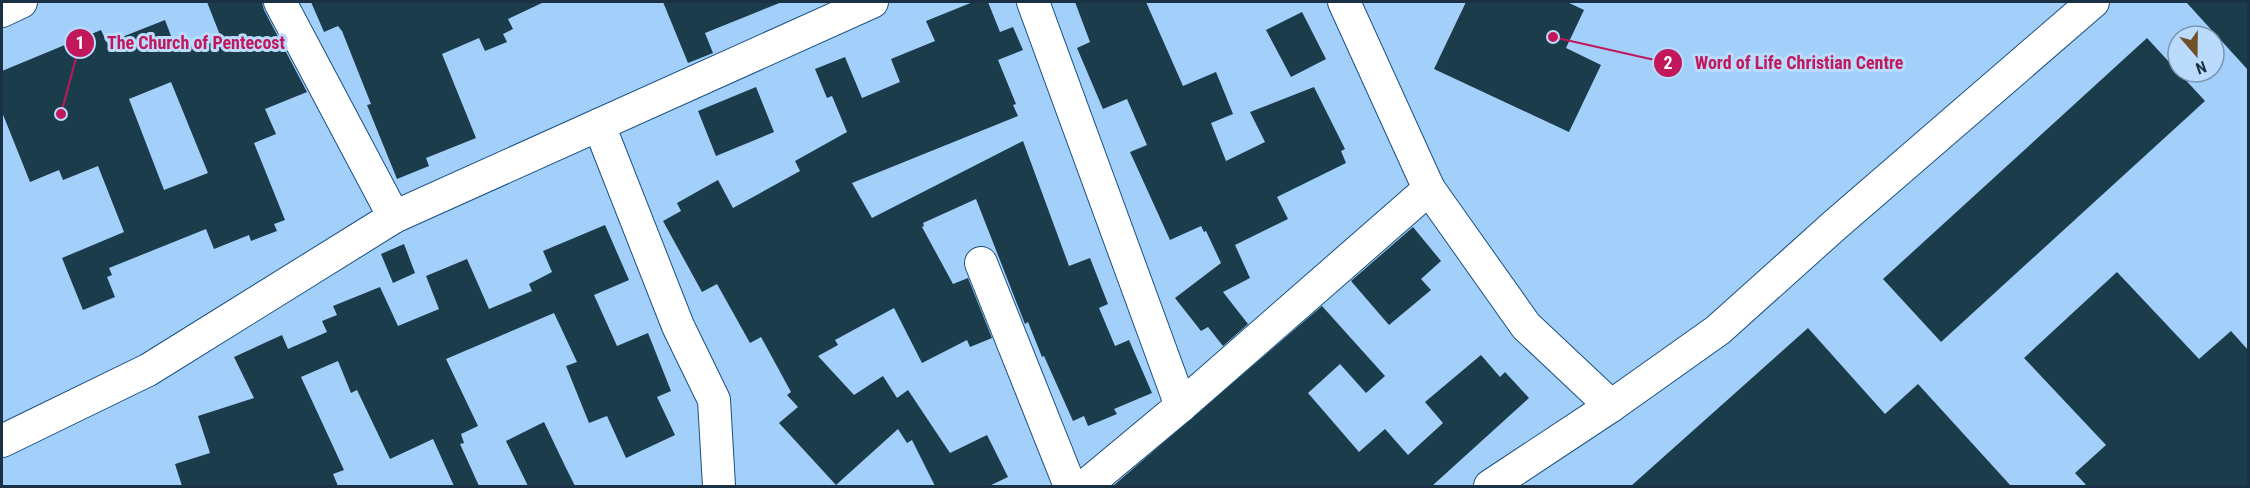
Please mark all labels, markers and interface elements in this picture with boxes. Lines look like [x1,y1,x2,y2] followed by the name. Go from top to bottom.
[2166,24,2226,84] north arrow
[65,25,297,61] callout: The Church of Pentecost
[75,32,85,53] text: 1
[107,32,286,53] text: The Church of Pentecost
[1653,45,1915,81] callout: Word of Life Christian Centre
[1663,52,1673,73] text: 2
[1695,52,1904,73] text: Word of Life Christian Centre
[2193,57,2209,78] text: N

